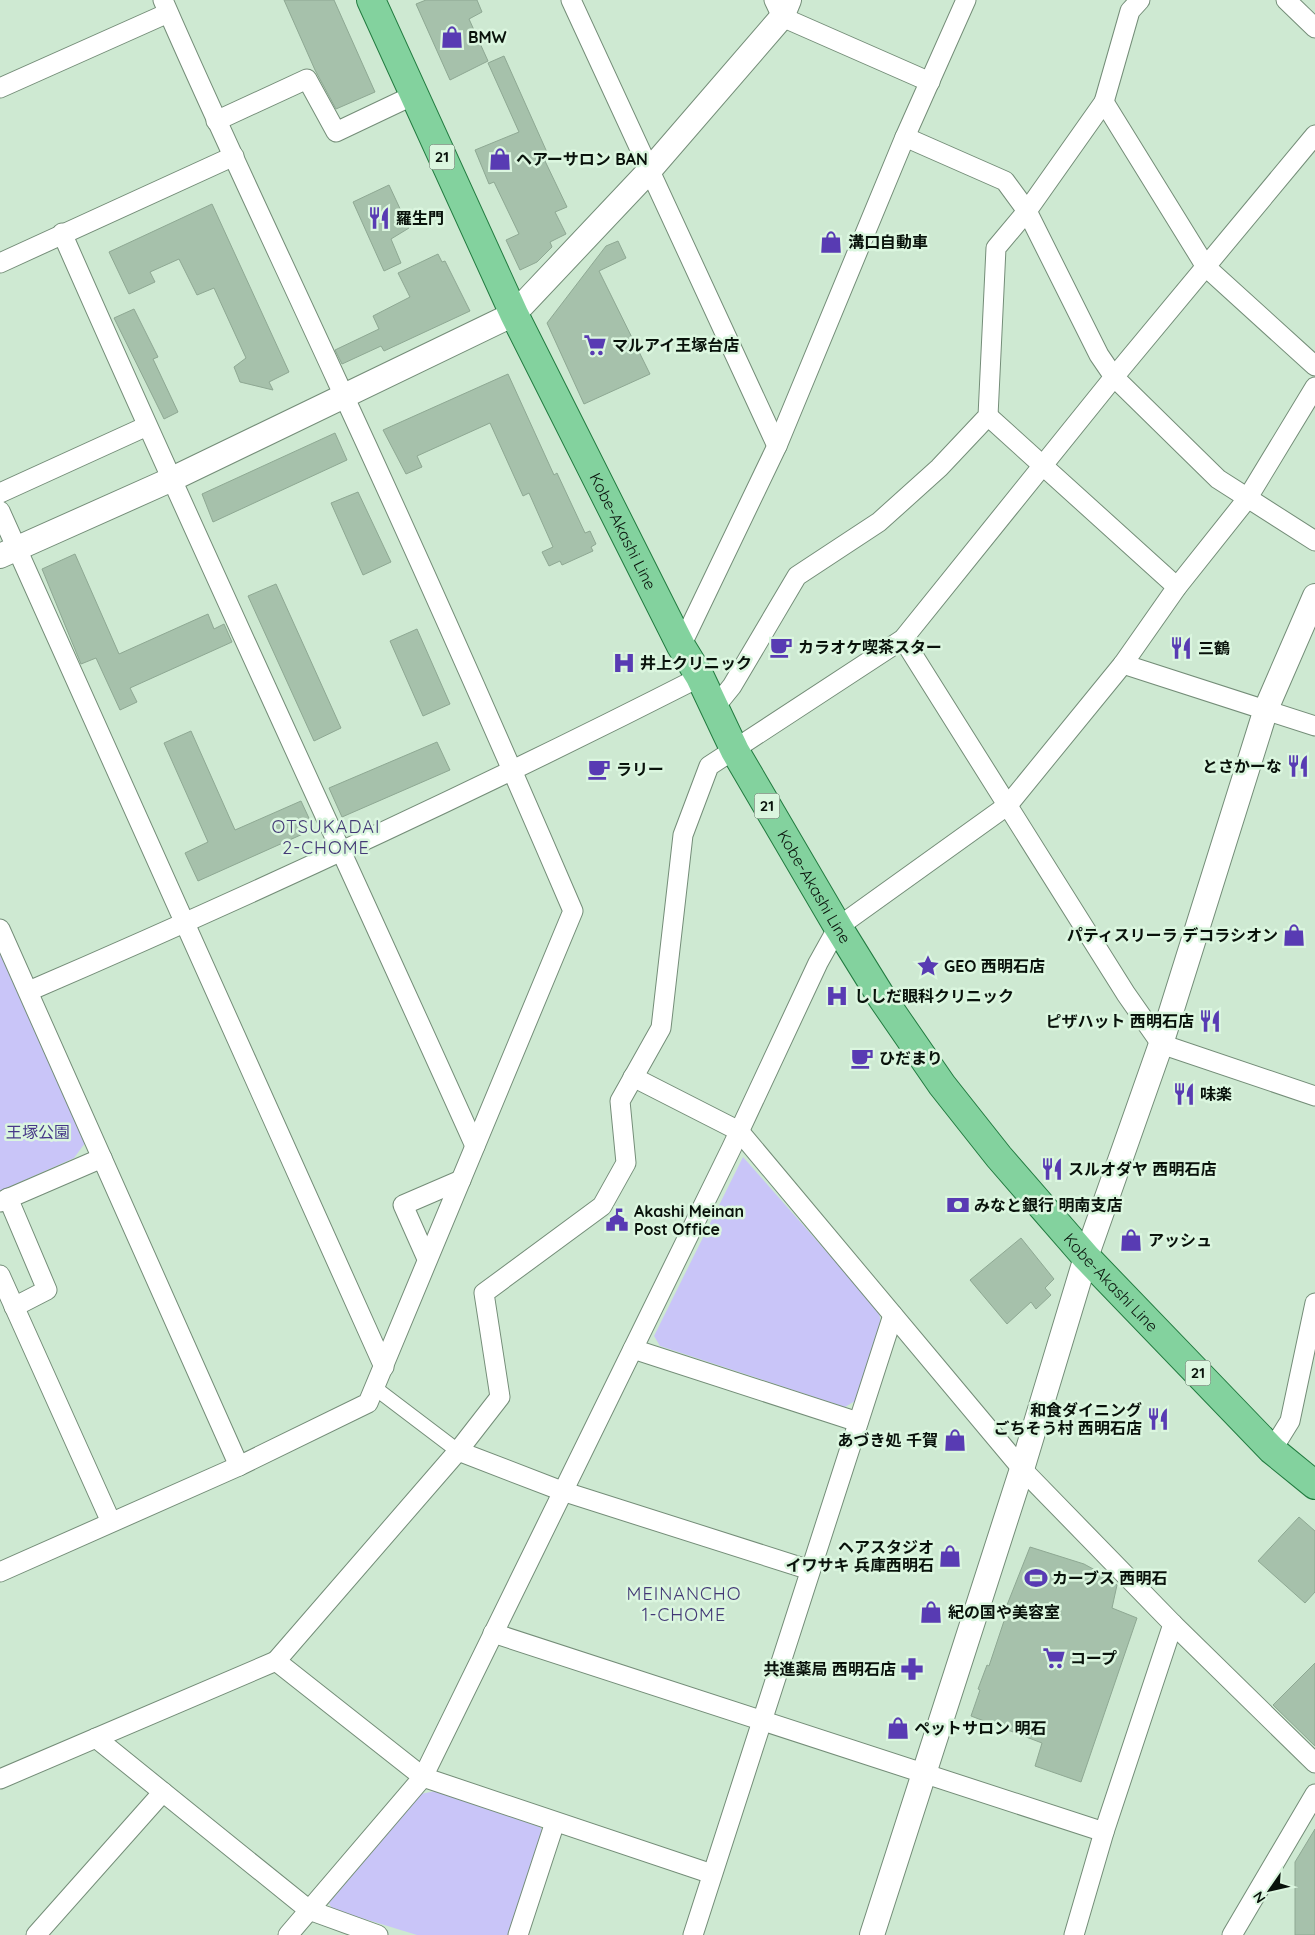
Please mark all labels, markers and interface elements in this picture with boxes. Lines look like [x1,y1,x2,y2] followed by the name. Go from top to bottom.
[439,24,465,50] shop icon: BMW
[468,27,507,47] place label: BMW
[430,144,454,170] road number: 21
[487,146,513,172] shop icon: ヘアーサロン BAN
[516,149,648,169] place label: ヘアーサロン BAN
[366,205,392,231] restaurant icon: 羅生門
[396,208,444,228] place label: 羅生門
[818,229,844,255] shop icon: 溝口自動車
[848,232,928,252] place label: 溝口自動車
[582,332,608,358] supermarket icon: マルアイ王塚台店
[612,335,739,355] place label: マルアイ王塚台店
[585,469,661,593] street label: Kobe-Akashi Line
[768,634,794,660] cafe icon: カラオケ喫茶スター
[1168,635,1194,661] restaurant icon: 三鶴
[798,637,942,657] place label: カラオケ喫茶スター
[1198,638,1230,658] place label: 三鶴
[611,650,637,676] hospital icon: 井上クリニック
[640,653,752,673] place label: 井上クリニック
[1285,753,1311,779] restaurant icon: とさかーな
[586,756,612,782] cafe icon: ラリー
[1202,756,1282,776] place label: とさかーな
[616,759,664,779] place label: ラリー
[754,794,780,818] road number: 21
[271,815,381,859] district label: OTSUKADAI 2-CHOME
[773,826,856,947] street label: Kobe-Akashi Line
[1281,922,1307,948] shop icon: パティスリーラ デコラシオン
[1067,925,1278,945] place label: パティスリーラ デコラシオン
[915,953,941,979] place icon: GEO 西明石店
[944,956,1045,976] place label: GEO 西明石店
[824,983,850,1009] hospital icon: ししだ眼科クリニック
[854,986,1014,1006] place label: ししだ眼科クリニック
[1197,1008,1223,1034] restaurant icon: ピザハット 西明石店
[1046,1011,1194,1031] place label: ピザハット 西明石店
[849,1045,875,1071] cafe icon: ひだまり
[879,1048,943,1068] place label: ひだまり
[1171,1081,1197,1107] restaurant icon: 味楽
[1200,1084,1232,1104] place label: 味楽
[6,1122,70,1142] park label: 王塚公園
[1039,1156,1065,1182] restaurant icon: スルオダヤ 西明石店
[1068,1159,1216,1179] place label: スルオダヤ 西明石店
[945,1192,971,1218] bank icon: みなと銀行 明南支店
[974,1195,1122,1215] place label: みなと銀行 明南支店
[634,1201,744,1239] place label: Akashi Meinan Post Office
[604,1207,630,1233] public building icon: Akashi Meinan Post Office
[1118,1227,1144,1253] shop icon: アッシュ
[1060,1229,1162,1336] street label: Kobe-Akashi Line
[1148,1230,1212,1250] place label: アッシュ
[1186,1360,1210,1386] road number: 21
[994,1400,1142,1438] place label: 和食ダイニング ごちそう村 西明石店
[1145,1406,1171,1432] restaurant icon: 和食ダイニング ごちそう村 西明石店
[942,1427,968,1453] shop icon: あづき処 千賀
[838,1430,938,1450] place label: あづき処 千賀
[786,1537,934,1575] place label: ヘアスタジオ イワサキ 兵庫西明石
[937,1543,963,1569] shop icon: ヘアスタジオ イワサキ 兵庫西明石
[1023,1565,1049,1591] sports icon: カーブス 西明石
[1052,1568,1168,1588] place label: カーブス 西明石
[627,1582,741,1626] district label: MEINANCHO 1-CHOME
[918,1599,944,1625] shop icon: 紀の国や美容室
[948,1602,1060,1622] place label: 紀の国や美容室
[1041,1645,1067,1671] supermarket icon: コープ
[1070,1648,1117,1668] place label: コープ
[899,1656,925,1682] pharmacy icon: 共進薬局 西明石店
[764,1659,896,1679] place label: 共進薬局 西明石店
[885,1715,911,1741] shop icon: ペットサロン 明石
[914,1718,1046,1738] place label: ペットサロン 明石
[1245,1865,1295,1915] north arrow
[1249,1888,1270,1907] text: N

